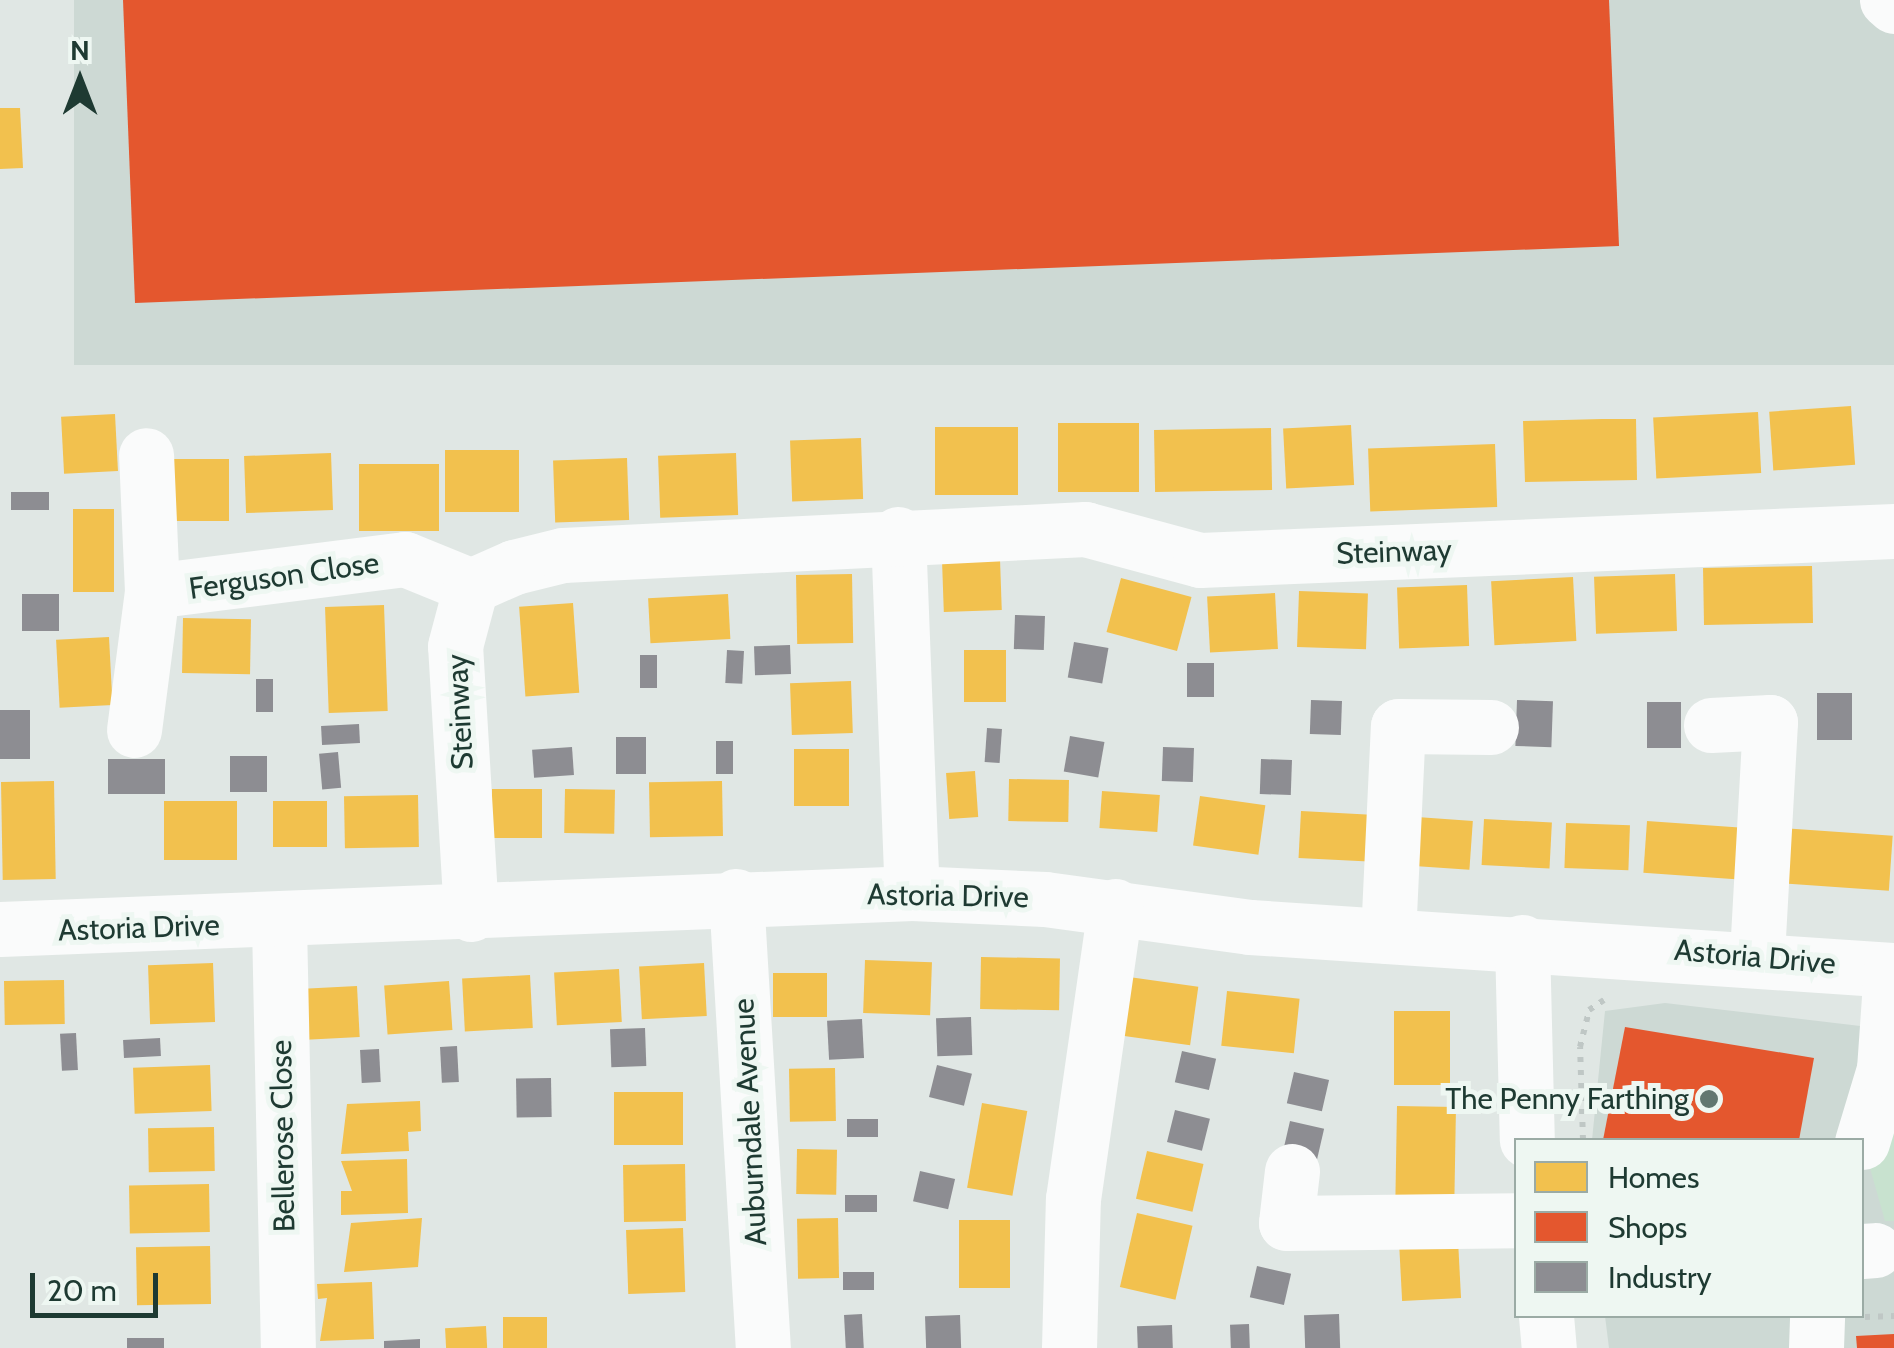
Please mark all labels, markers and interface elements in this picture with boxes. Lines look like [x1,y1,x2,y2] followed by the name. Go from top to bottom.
[30,30,130,130] north arrow
[70,33,90,67] text: N
[1335,532,1453,572] street label: Steinway
[187,545,381,607] street label: Ferguson Close
[439,653,481,771] street label: Steinway
[867,877,1029,915] street label: Astoria Drive
[58,907,220,949] street label: Astoria Drive
[1673,932,1837,982] street label: Astoria Drive
[726,997,774,1247] street label: Auburndale Avenue
[263,1039,303,1233] street label: Bellerose Close
[1445,1081,1689,1117] place label: The Penny Farthing
[1698,1088,1720,1110] marker: The Penny Farthing
[1514,1138,1864,1318] legend
[1608,1159,1699,1196] text: Homes
[1608,1209,1687,1246] text: Shops
[35,1253,162,1315] scale bar
[1608,1259,1712,1296] text: Industry
[47,1272,117,1309] text: 20 m

